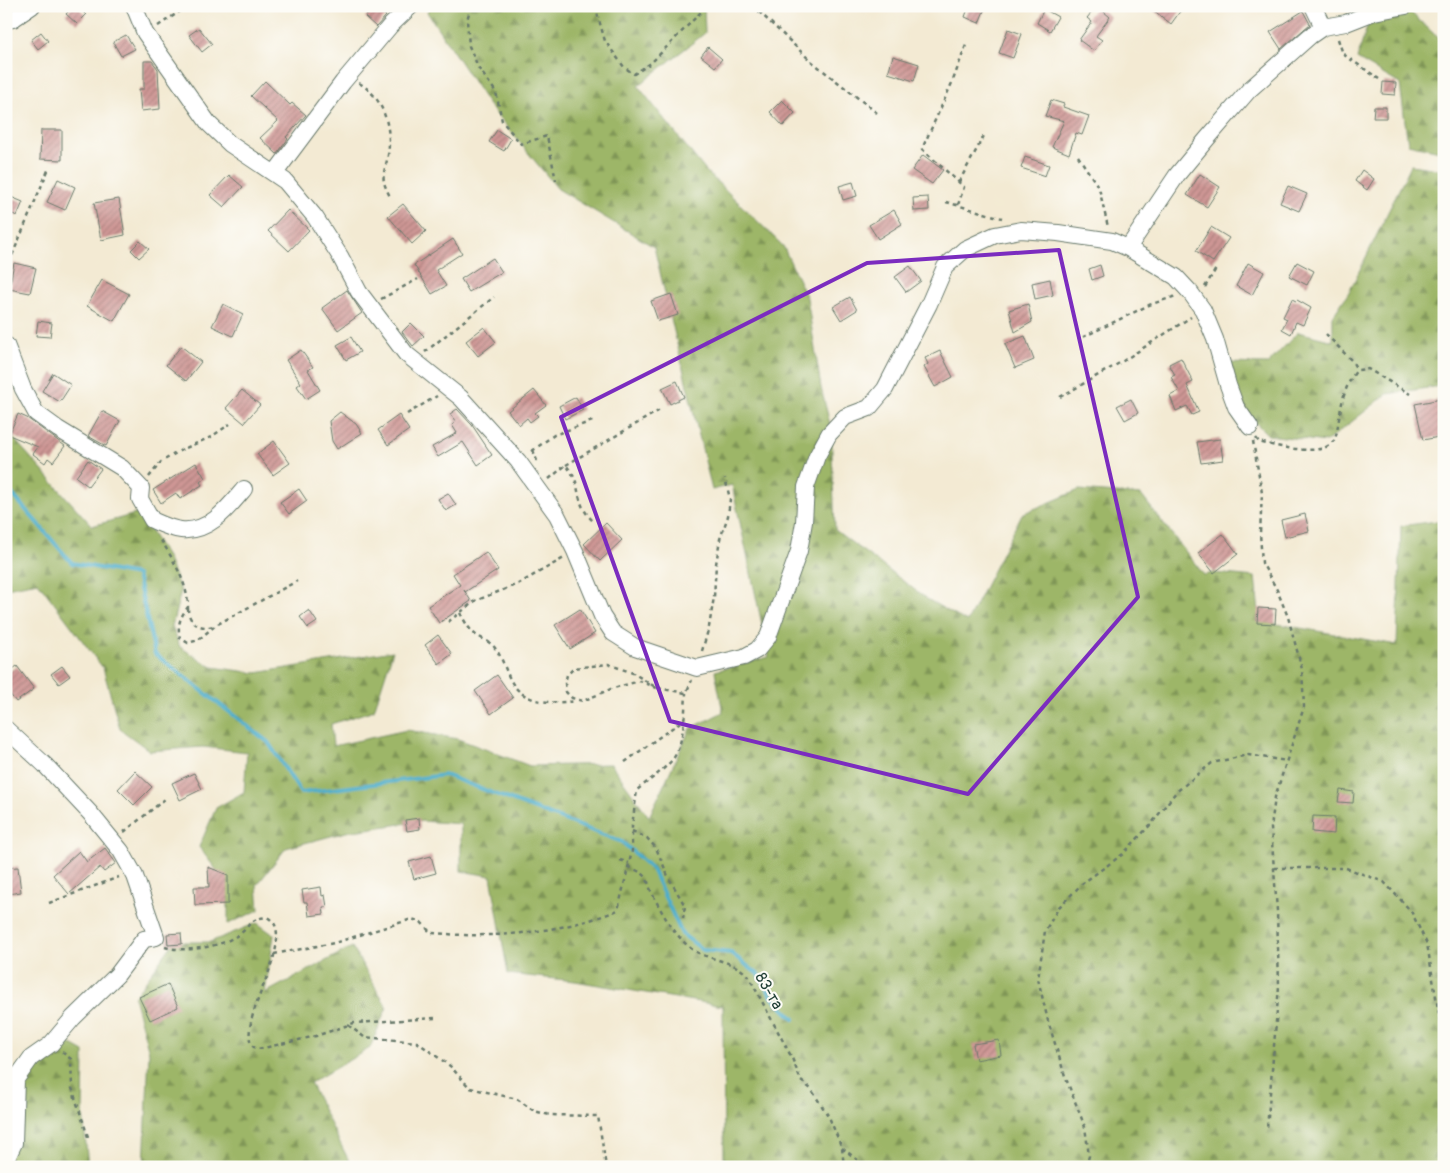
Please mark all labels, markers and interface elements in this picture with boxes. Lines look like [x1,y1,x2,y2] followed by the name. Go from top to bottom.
[751,969,787,1013] street label: 83-та

